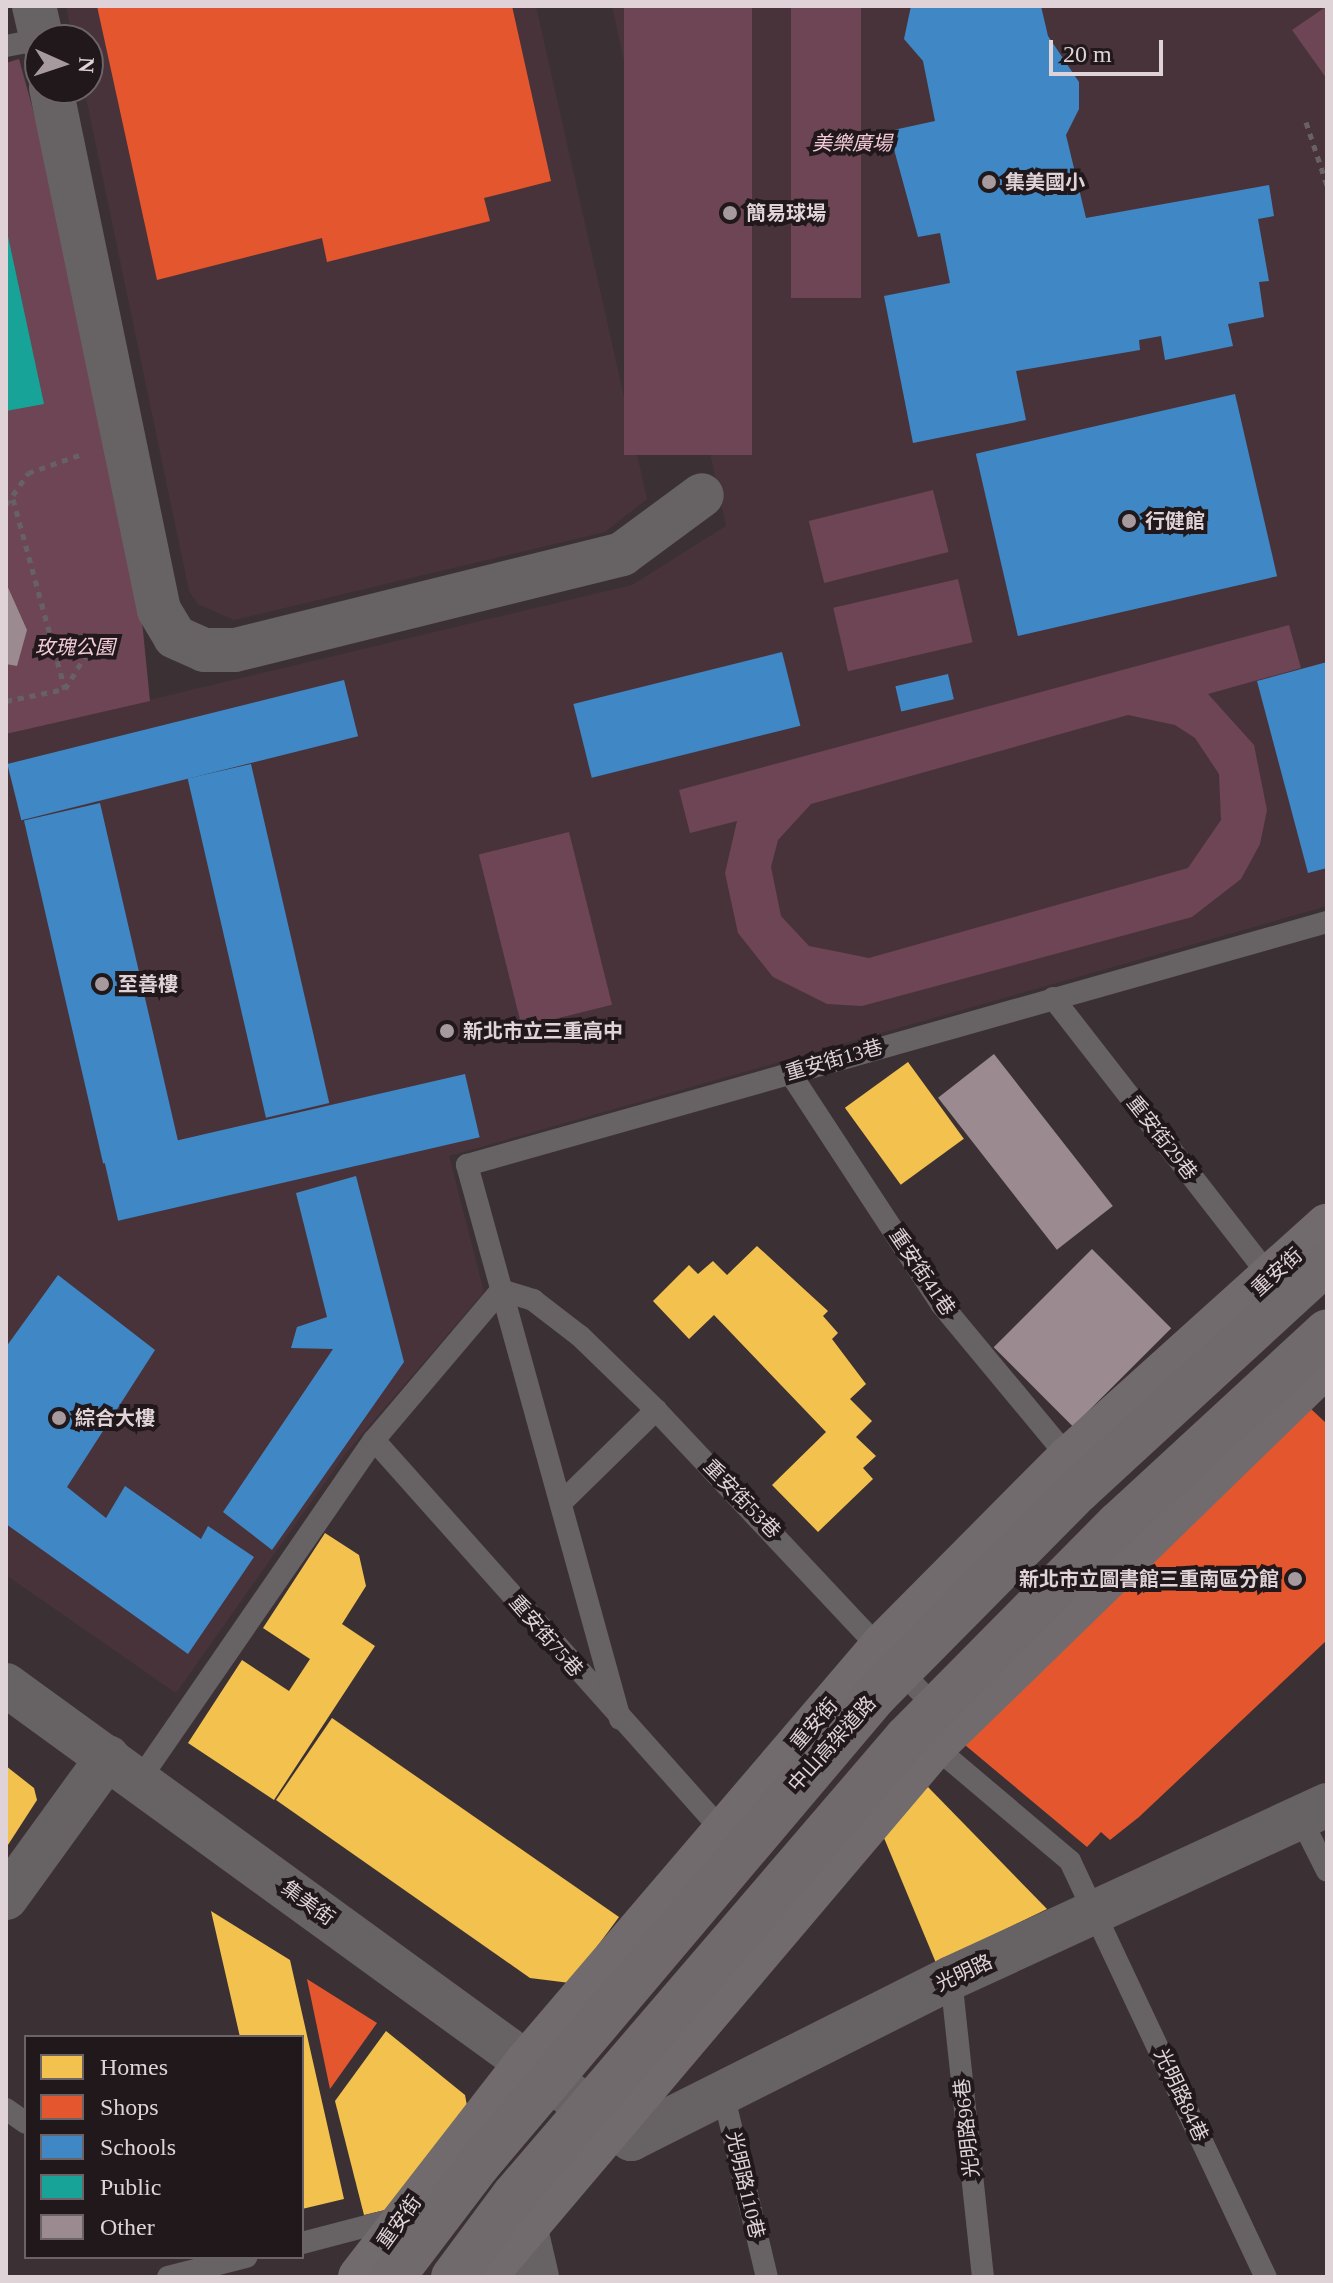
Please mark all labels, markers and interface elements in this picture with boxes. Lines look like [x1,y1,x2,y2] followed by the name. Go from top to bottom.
[24,24,104,104] north arrow
[1053,24,1167,74] scale bar
[1063,41,1112,67] text: 20 m
[74,57,99,74] text: N
[812,131,892,155] park label: 美樂廣場
[1005,170,1085,194] place label: 集美國小
[980,173,998,191] marker: 集美國小
[746,201,826,225] place label: 簡易球場
[721,204,739,222] marker: 簡易球場
[1145,509,1205,533] place label: 行健館
[1120,512,1138,530] marker: 行健館
[35,635,115,659] park label: 玫瑰公園
[118,972,178,996] place label: 至善樓
[93,975,111,993] marker: 至善樓
[463,1019,623,1043] place label: 新北市立三重高中
[438,1022,456,1040] marker: 新北市立三重高中
[783,1035,885,1085] street label: 重安街13巷
[1122,1091,1202,1185] street label: 重安街29巷
[884,1224,960,1320] street label: 重安街41巷
[1247,1243,1307,1301] street label: 重安街
[75,1406,155,1430] place label: 綜合大樓
[50,1409,68,1427] marker: 綜合大樓
[699,1455,785,1543] street label: 重安街53巷
[1019,1567,1279,1591] place label: 新北市立圖書館三重南區分館
[1286,1570,1304,1588] marker: 新北市立圖書館三重南區分館
[504,1590,588,1682] street label: 重安街75巷
[783,1691,881,1797] street label: 中山高架道路
[785,1693,843,1755] street label: 重安街
[277,1876,339,1930] street label: 集美街
[932,1949,996,1997] street label: 光明路
[24,2035,304,2259] legend
[1149,2045,1213,2145] street label: 光明路84巷
[100,2054,168,2080] text: Homes
[950,2077,984,2179] street label: 光明路96巷
[100,2094,159,2120] text: Shops
[721,2129,769,2241] street label: 光明路110巷
[100,2134,176,2160] text: Schools
[100,2174,161,2200] text: Public
[372,2191,426,2253] street label: 重安街
[100,2214,155,2240] text: Other

